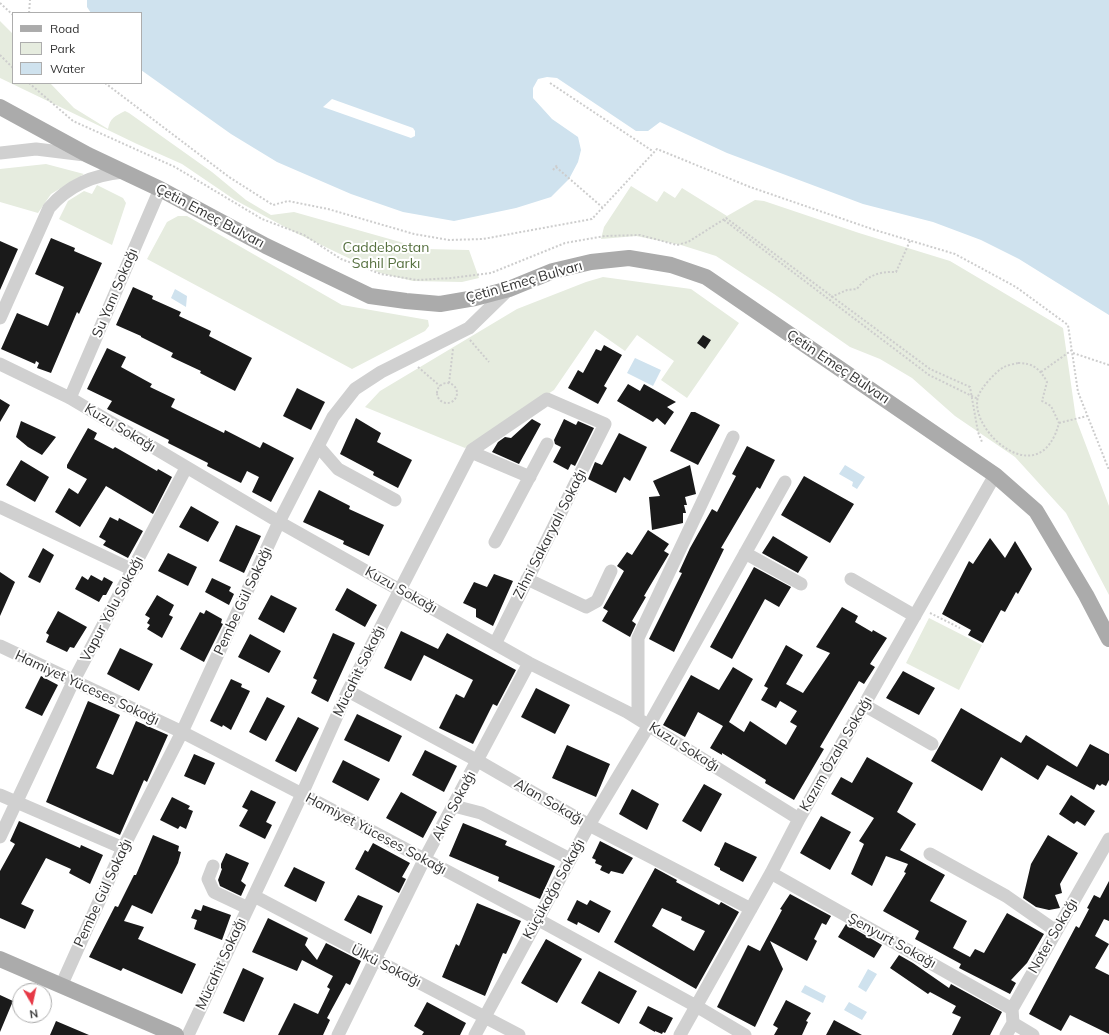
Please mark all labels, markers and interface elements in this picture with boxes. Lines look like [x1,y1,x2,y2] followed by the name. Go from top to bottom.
[12,12,142,84] legend
[50,21,79,36] text: Road
[50,41,75,56] text: Park
[50,61,85,76] text: Water
[153,180,267,252] street label: Çetin Emeç Bulvarı
[343,240,429,272] park label: Caddebostan Sahil Parkı
[89,246,141,340] street label: Su Yanı Sokağı
[464,257,584,307] street label: Çetin Emeç Bulvarı
[783,326,893,408] street label: Çetin Emeç Bulvarı
[81,400,159,456] street label: Kuzu Sokağı
[510,466,590,602] street label: Zihni Sakaryalı Sokağı
[211,544,275,658] street label: Pembe Gül Sokağı
[77,553,147,665] street label: Vapur Yolu Sokağı
[362,563,440,617] street label: Kuzu Sokağı
[330,623,388,719] street label: Mücahit Sokağı
[12,647,162,729] street label: Hamiyet Yüceses Sokağı
[796,694,876,814] street label: Kazım Özalp Sokağı
[646,719,722,775] street label: Kuzu Sokağı
[429,768,479,844] street label: Akın Sokağı
[511,775,587,829] street label: Alan Sokağı
[303,790,449,878] street label: Hamiyet Yüceses Sokağı
[71,836,135,950] street label: Pembe Gül Sokağı
[520,836,588,942] street label: Küçükağa Sokağı
[1025,896,1081,976] street label: Noter Sokağı
[845,910,939,972] street label: Şenyurt Sokağı
[192,915,250,1013] street label: Mücahit Sokağı
[348,941,424,991] street label: Ülkü Sokağı
[12,983,52,1023] north arrow
[29,1006,39,1021] text: N

